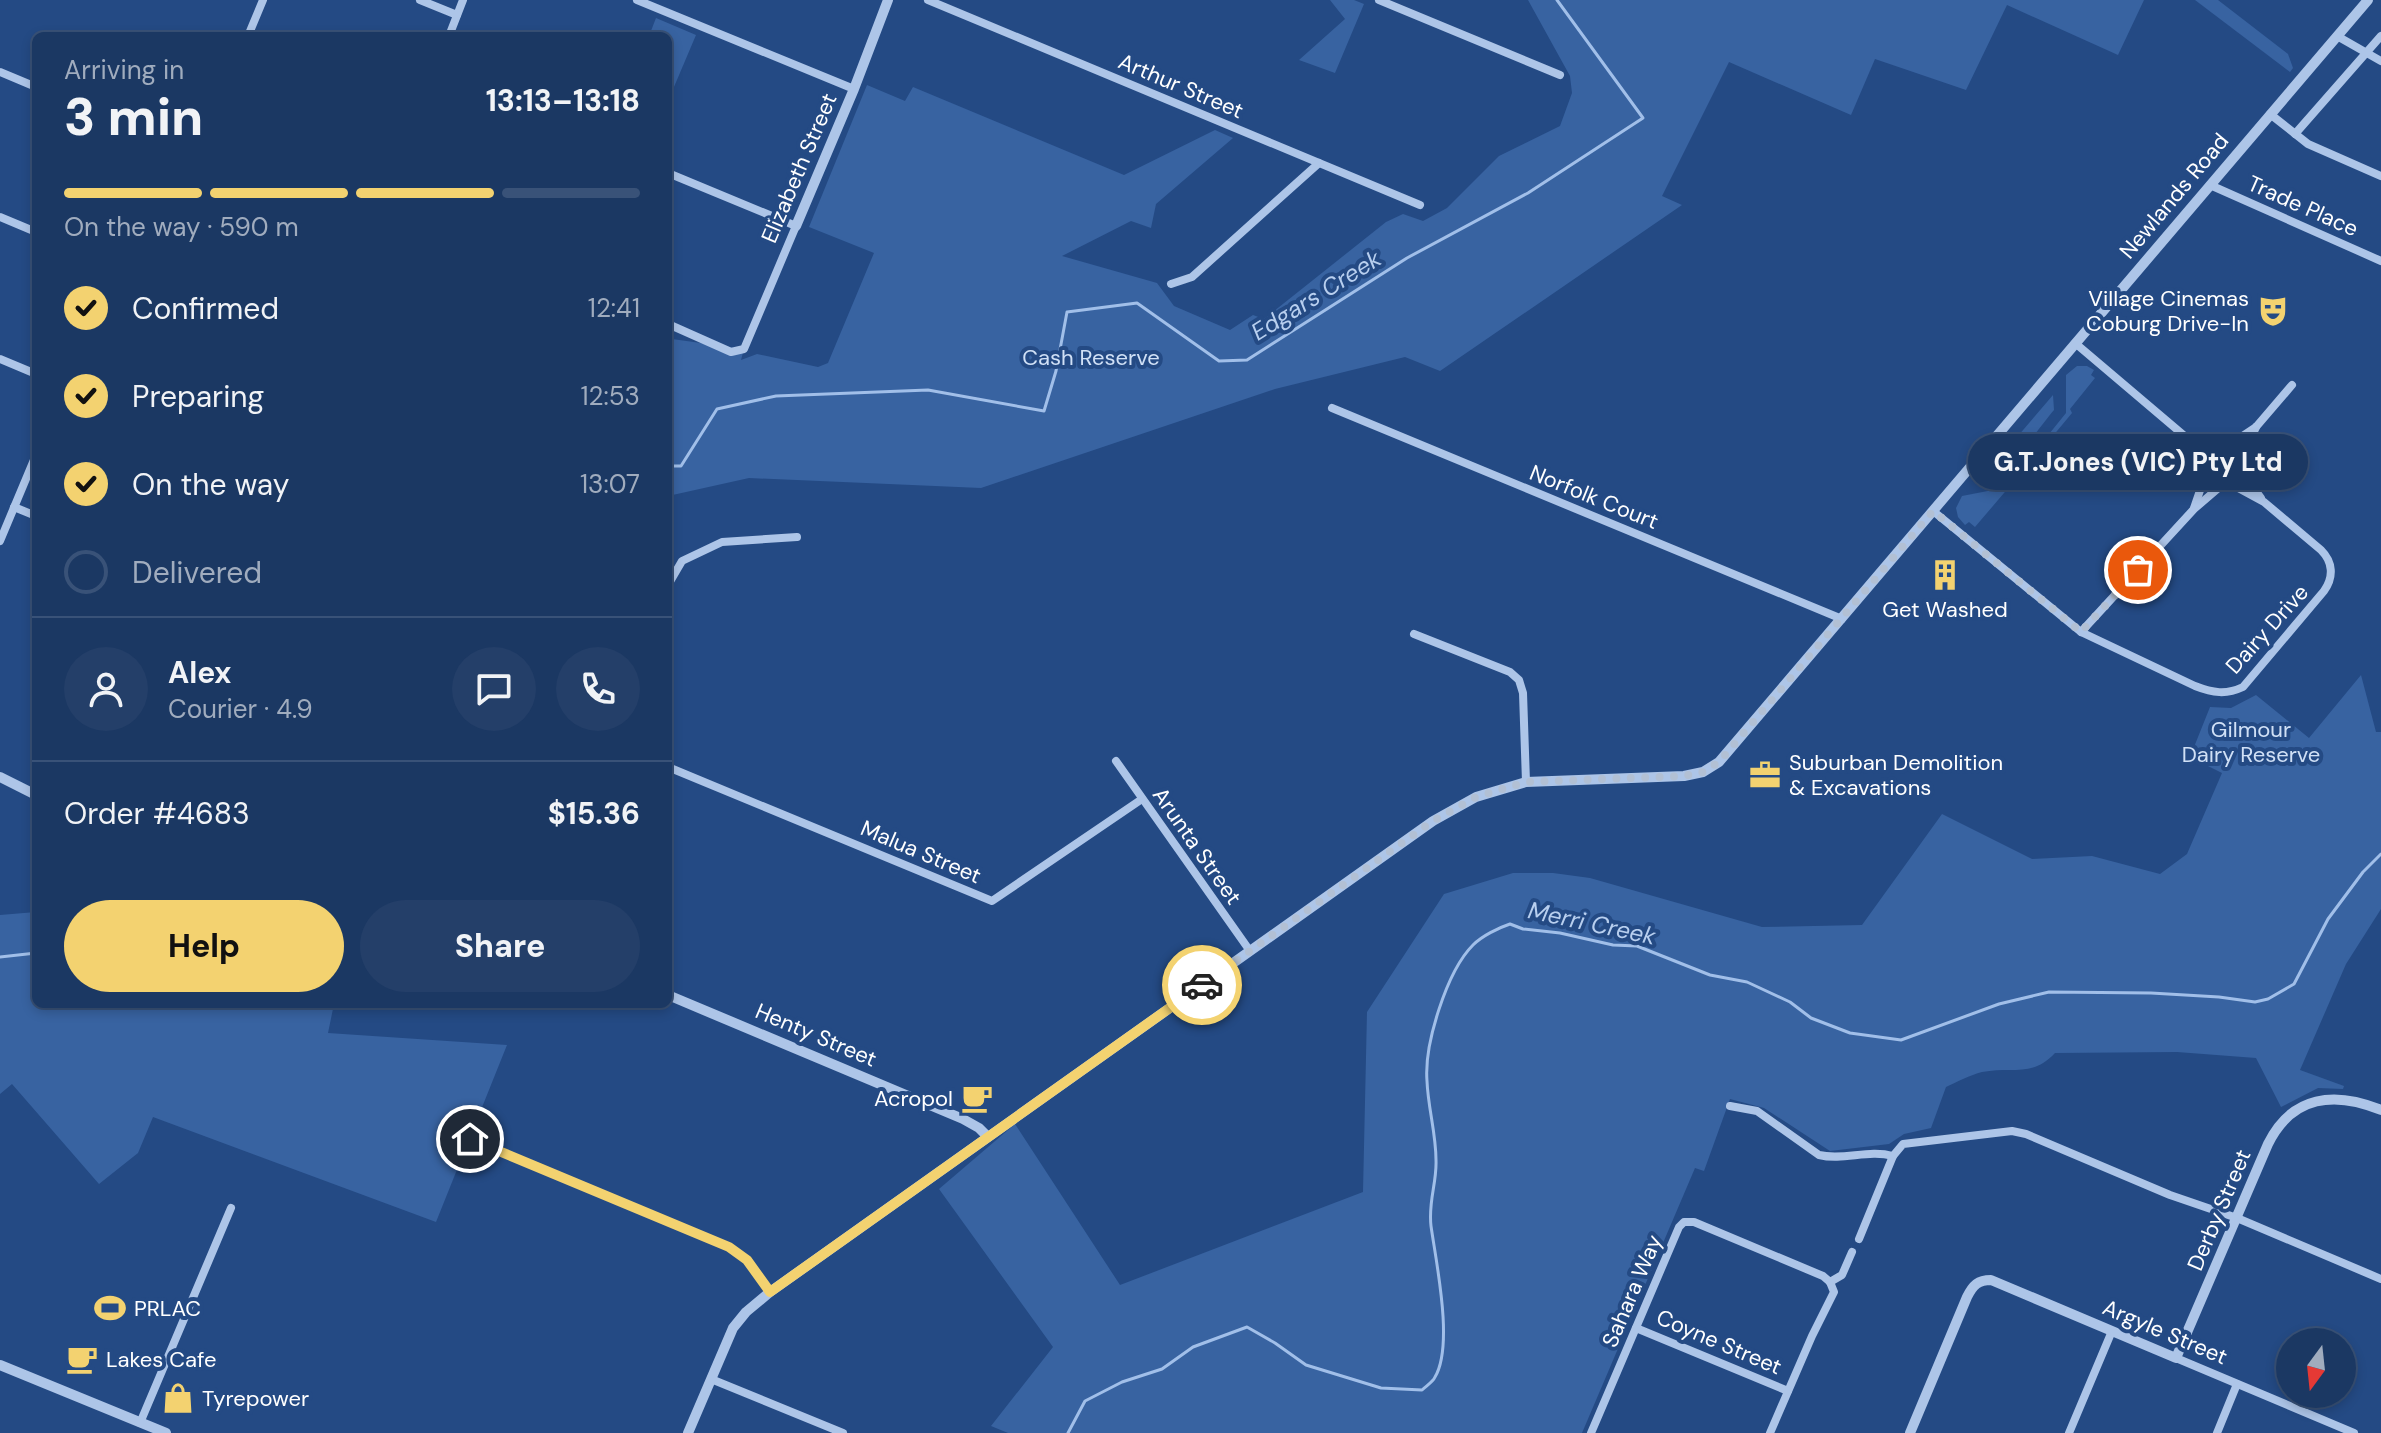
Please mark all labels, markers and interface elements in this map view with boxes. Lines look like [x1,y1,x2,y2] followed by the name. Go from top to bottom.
[1114,47,1248,125] street label: Arthur Street
[64,53,184,87] text: Arriving in
[486,81,640,120] text: 13:13–13:18
[64,83,203,151] text: 3 min
[754,89,844,247] street label: Elizabeth Street
[2113,127,2235,265] street label: Newlands Road
[2243,169,2363,243] street label: Trade Place
[64,210,299,244] text: On the way · 590 m
[1245,242,1387,347] water label: Edgars Creek
[2086,284,2249,338] place label: Village Cinemas Coburg Drive-In
[64,286,108,330] icon: check
[132,289,279,328] text: Confirmed
[588,291,640,325] text: 12:41
[2256,294,2290,328] theatre icon: Village Cinemas Coburg Drive-In
[1022,343,1160,372] park label: Cash Reserve
[64,374,108,418] icon: check
[132,377,264,416] text: Preparing
[580,379,640,413] text: 12:53
[1968,434,2308,490] callout: G.T.Jones (VIC) Pty Ltd
[1993,445,2283,479] text: G.T.Jones (VIC) Pty Ltd
[1525,458,1663,536] street label: Norfolk Court
[64,462,108,506] icon: check
[132,465,289,504] text: On the way
[580,467,640,501] text: 13:07
[2104,536,2172,604] pin
[2116,548,2160,592] icon: bag
[132,553,262,592] text: Delivered
[1928,558,1962,592] building icon: Get Washed
[2219,578,2315,680] street label: Dairy Drive
[1882,595,2008,624] place label: Get Washed
[64,647,148,731] button: person
[452,647,536,731] button: chat
[556,647,640,731] button: phone
[168,653,231,692] text: Alex
[168,692,313,726] text: Courier · 4.9
[2182,715,2320,769] park label: Gilmour Dairy Reserve
[1789,748,2003,802] place label: Suburban Demolition & Excavations
[1748,758,1782,792] office icon: Suburban Demolition & Excavations
[1146,782,1248,910] street label: Arunta Street
[64,794,250,833] text: Order #4683
[548,794,640,833] text: $15.36
[856,814,986,890] street label: Malua Street
[1525,894,1659,952] water label: Merri Creek
[64,900,344,992] button: Help
[360,900,640,992] button: Share
[1162,945,1242,1025] courier
[1180,963,1224,1007] icon: car
[751,996,881,1074] street label: Henty Street
[960,1081,994,1115] cafe icon: Acropol
[874,1084,953,1113] place label: Acropol
[436,1105,504,1173] pin
[448,1117,492,1161] icon: home
[2180,1145,2258,1275] street label: Derby Street
[1595,1230,1669,1352] street label: Sahara Way
[93,1291,127,1325] sports icon: PRLAC
[2098,1293,2232,1371] street label: Argyle Street
[134,1294,201,1323] place label: PRLAC
[1652,1303,1786,1381] street label: Coyne Street
[2276,1328,2356,1408] north arrow
[2276,1328,2356,1408] map controls
[65,1342,99,1376] cafe icon: Lakes Cafe
[106,1345,217,1374] place label: Lakes Cafe
[161,1381,195,1415] shop icon: Tyrepower
[202,1384,309,1413] place label: Tyrepower

